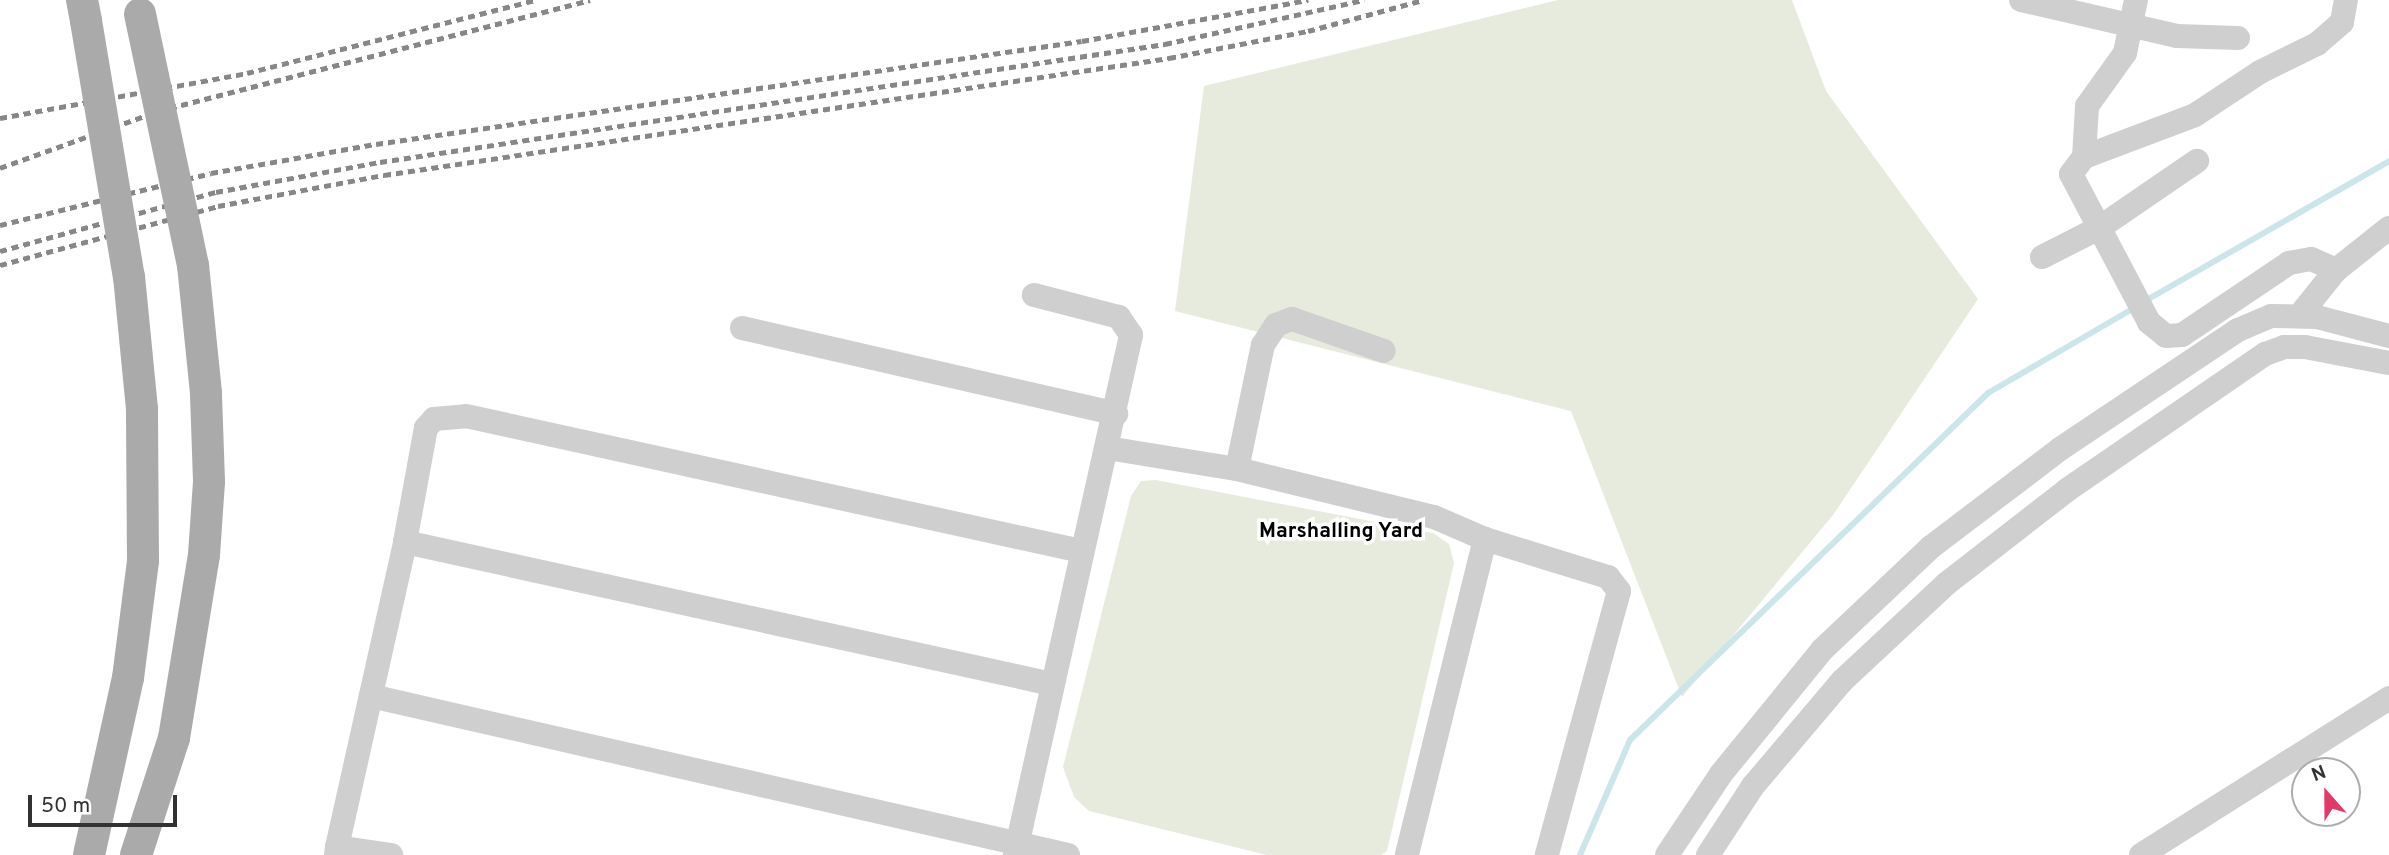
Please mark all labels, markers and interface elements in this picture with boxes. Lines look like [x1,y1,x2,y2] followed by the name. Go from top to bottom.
[1259,519,1423,545] district label: Marshalling Yard
[2291,757,2361,827] north arrow
[2309,761,2330,788] text: N
[32,782,180,826] scale bar
[41,793,90,820] text: 50 m

